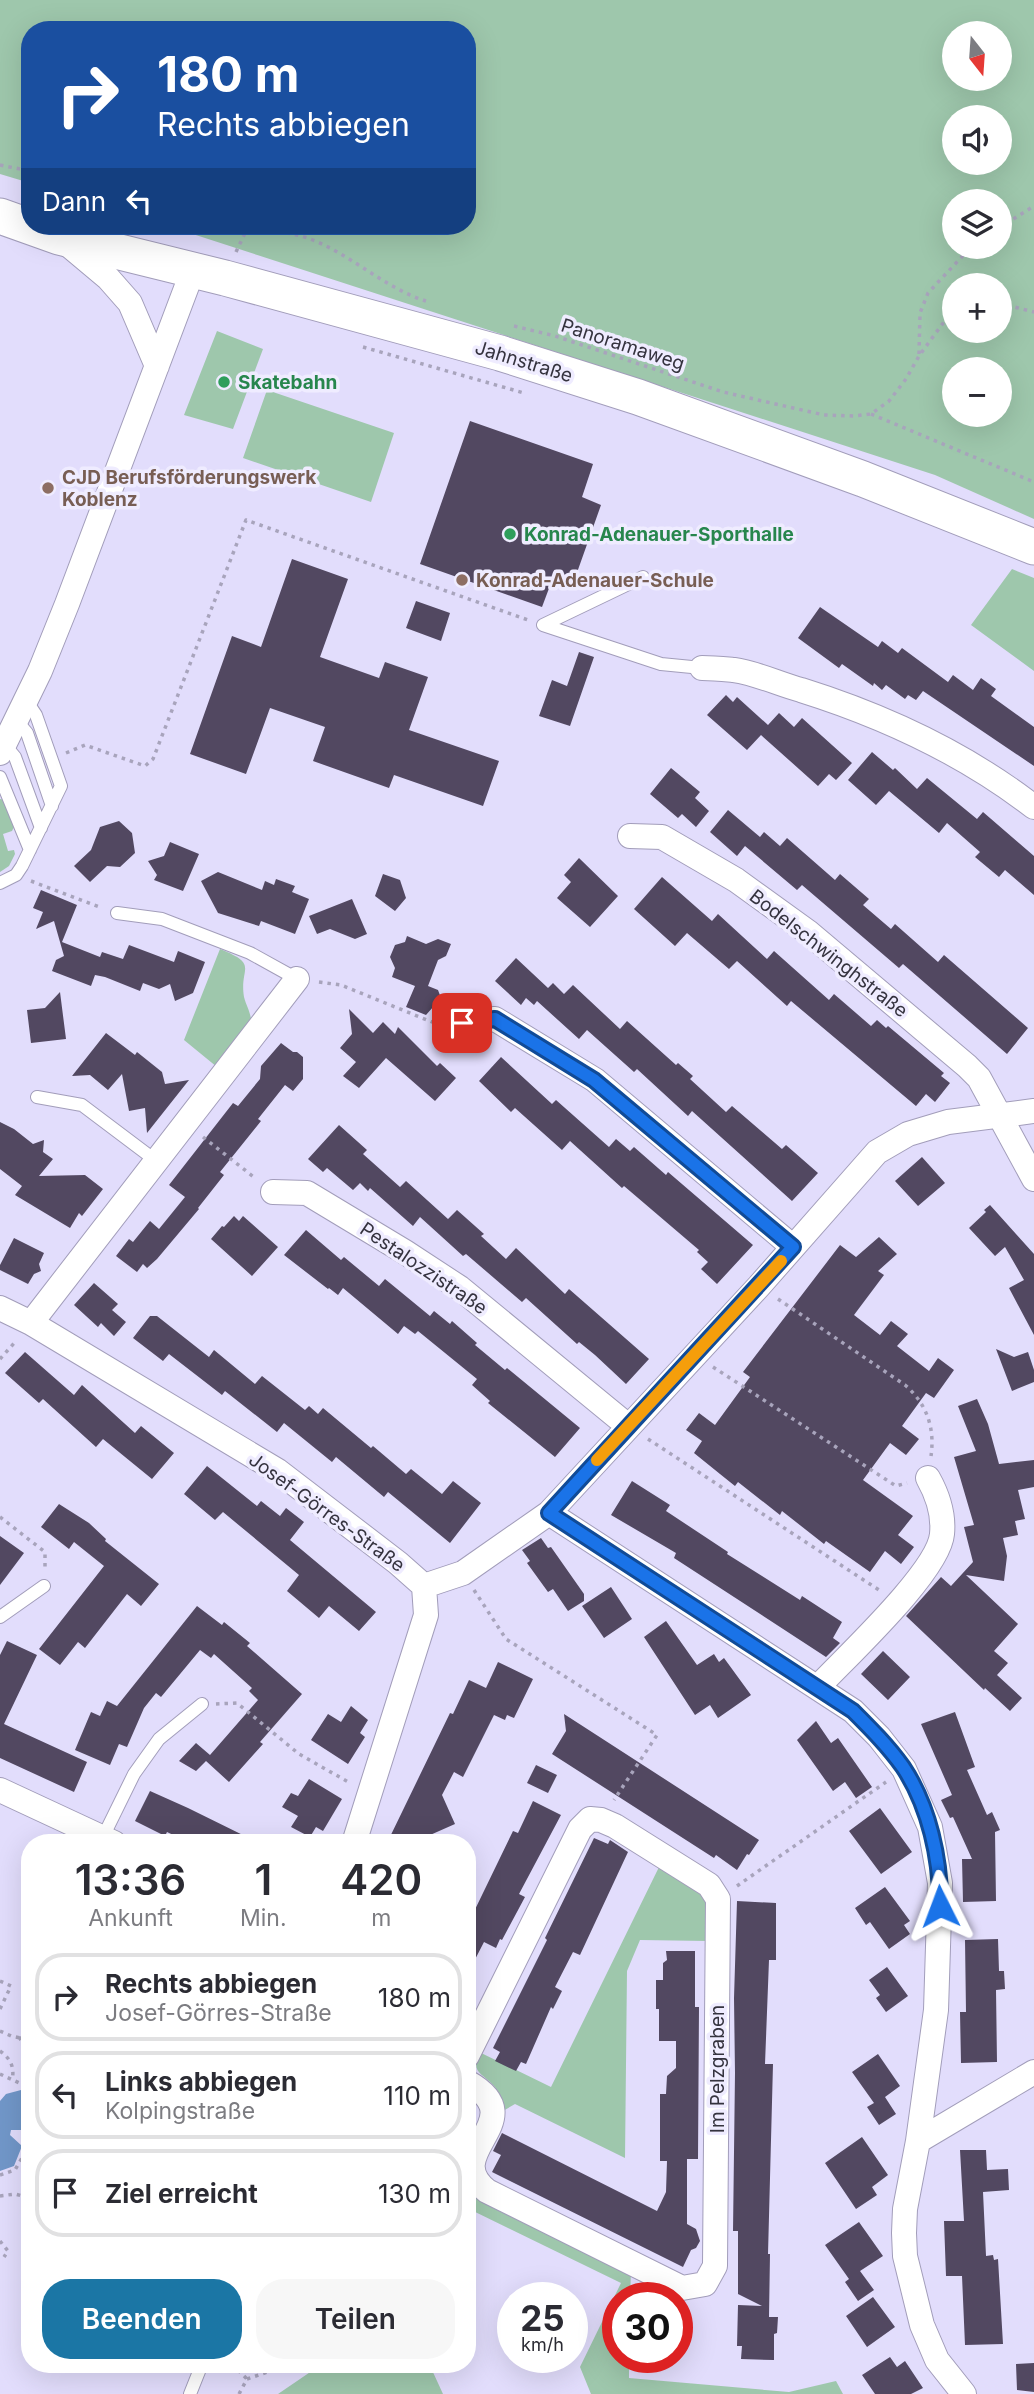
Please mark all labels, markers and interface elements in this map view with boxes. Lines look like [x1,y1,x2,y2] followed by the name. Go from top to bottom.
[942,21,1012,91] north arrow
[942,21,1012,427] map controls
[157,45,299,104] text: 180 m
[42,49,133,140] icon: right
[157,105,410,144] text: Rechts abbiegen
[942,105,1012,175] button: sound
[120,182,158,220] icon: left
[42,186,106,217] text: Dann
[942,189,1012,259] button: layers
[942,273,1012,343] button: +
[558,314,688,375] street label: Panoramaweg
[472,336,575,387] street label: Jahnstraße
[942,357,1012,427] button: −
[238,371,337,394] place label: Skatebahn
[216,374,232,390] marker: Skatebahn
[62,466,316,511] place label: CJD Berufsförderungswerk Koblenz
[40,480,56,496] marker: CJD Berufsförderungswerk Koblenz
[524,523,794,546] place label: Konrad-Adenauer-Sporthalle
[502,526,518,542] marker: Konrad-Adenauer-Sporthalle
[476,569,714,592] place label: Konrad-Adenauer-Schule
[454,572,470,588] marker: Konrad-Adenauer-Schule
[745,884,912,1022] street label: Bodelschwinghstraße
[432,993,492,1053] pin
[443,1004,481,1042] icon: arrive
[356,1217,492,1319] street label: Pestalozzistraße
[244,1448,409,1577] street label: Josef-Görres-Straße
[75,1854,186,1905] text: 13:36
[254,1854,272,1905] text: 1
[340,1854,422,1905] text: 420
[903,1869,977,1943] position arrow
[88,1904,173,1932] text: Ankunft
[240,1904,287,1932] text: Min.
[371,1904,391,1932] text: m
[105,1968,317,1999] text: Rechts abbiegen
[46,1978,84,2016] icon: right
[378,1982,451,2013] text: 180 m
[105,1999,332,2027] text: Josef-Görres-Straße
[706,2005,729,2133] street label: Im Pelzgraben
[105,2066,297,2097] text: Links abbiegen
[46,2076,84,2114] icon: left
[383,2080,451,2111] text: 110 m
[105,2097,255,2125] text: Kolpingstraße
[46,2174,84,2212] icon: arrive
[105,2178,258,2209] text: Ziel erreicht
[378,2178,451,2209] text: 130 m
[42,2279,242,2359] button: Beenden
[256,2279,455,2359] button: Teilen
[602,2282,693,2373] speed limit sign: 30
[520,2297,565,2339] text: 25
[521,2334,564,2355] text: km/h

